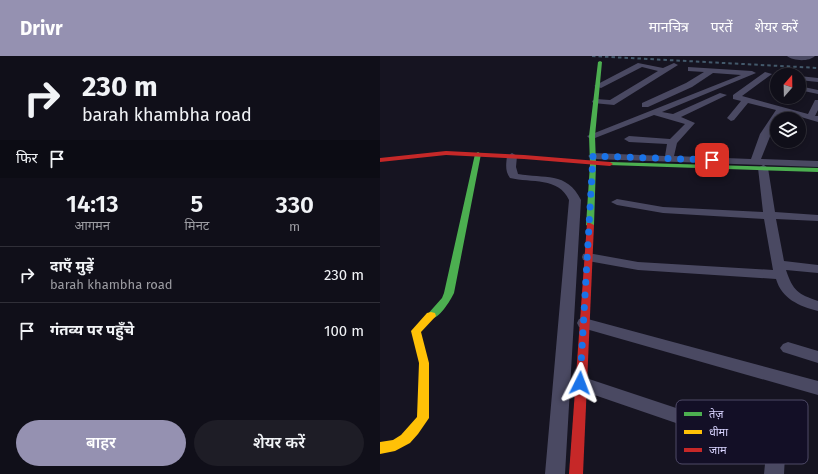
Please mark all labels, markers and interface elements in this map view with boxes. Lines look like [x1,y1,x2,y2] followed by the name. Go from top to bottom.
[20,17,63,40] text: Drivr
[649,19,689,36] text: मानचित्र
[711,19,732,36] text: परतें
[754,19,798,36] text: शेयर करें
[770,68,806,104] north arrow
[770,68,806,148] map controls
[82,70,158,103] text: 230 m
[16,72,68,124] icon: right
[82,104,252,126] text: barah khambha road
[770,112,806,148] button: layers
[695,143,729,177] pin
[46,148,68,170] icon: arrive
[16,149,38,167] text: फिर
[701,149,723,171] icon: arrive
[66,190,119,218] text: 14:13
[191,190,203,218] text: 5
[275,191,314,219] text: 330
[74,218,110,233] text: आगमन
[184,218,209,233] text: मिनट
[289,219,300,234] text: m
[50,257,94,275] text: दाएँ मुड़ें
[16,264,38,286] icon: right
[324,266,364,284] text: 230 m
[50,277,173,292] text: barah khambha road
[16,320,38,342] icon: arrive
[50,321,134,339] text: गंतव्य पर पहुँचे
[324,322,364,340] text: 100 m
[559,362,601,404] position arrow
[676,400,808,464] legend
[709,408,724,421] text: तेज़
[16,420,186,466] button: बाहर
[194,420,364,466] button: शेयर करें
[709,426,728,439] text: धीमा
[709,444,727,457] text: जाम

